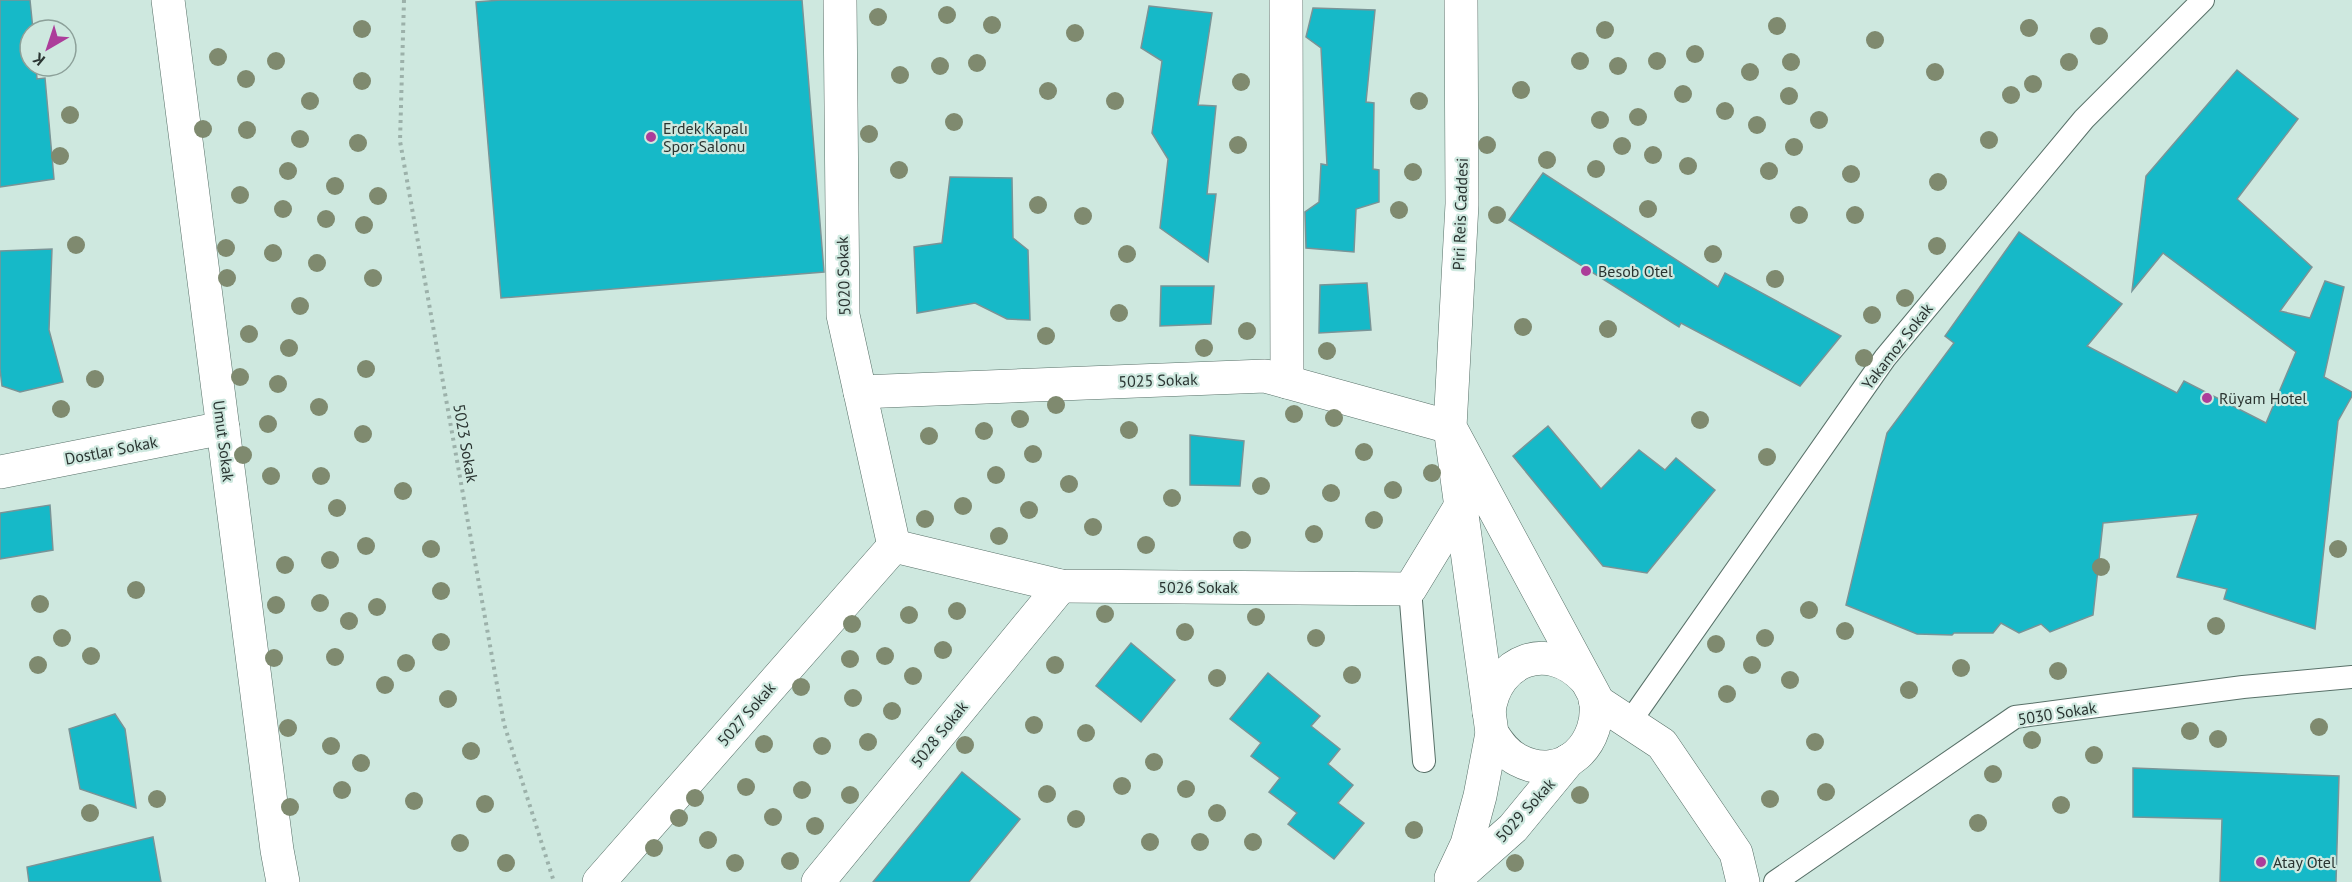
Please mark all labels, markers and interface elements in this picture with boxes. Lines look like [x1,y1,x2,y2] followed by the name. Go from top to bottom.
[18,18,78,78] north arrow
[28,49,49,71] text: K
[663,118,748,156] place label: Erdek Kapalı Spor Salonu
[644,130,658,144] marker: Erdek Kapalı Spor Salonu
[1448,157,1472,271] street label: Piri Reis Caddesi
[832,236,854,316] street label: 5020 Sokak
[1598,261,1673,281] place label: Besob Otel
[1579,264,1593,278] marker: Besob Otel
[1857,299,1937,393] street label: Yakamoz Sokak
[1118,369,1198,391] street label: 5025 Sokak
[2219,388,2307,408] place label: Rüyam Hotel
[2200,391,2214,405] marker: Rüyam Hotel
[209,399,239,483] street label: Umut Sokak
[449,402,483,484] street label: 5023 Sokak
[63,431,159,469] street label: Dostlar Sokak
[1158,577,1238,597] street label: 5026 Sokak
[713,678,780,750] street label: 5027 Sokak
[906,697,972,771] street label: 5028 Sokak
[2016,697,2098,729] street label: 5030 Sokak
[1491,774,1559,846] street label: 5029 Sokak
[2273,852,2336,872] place label: Atay Otel
[2254,855,2268,869] marker: Atay Otel

